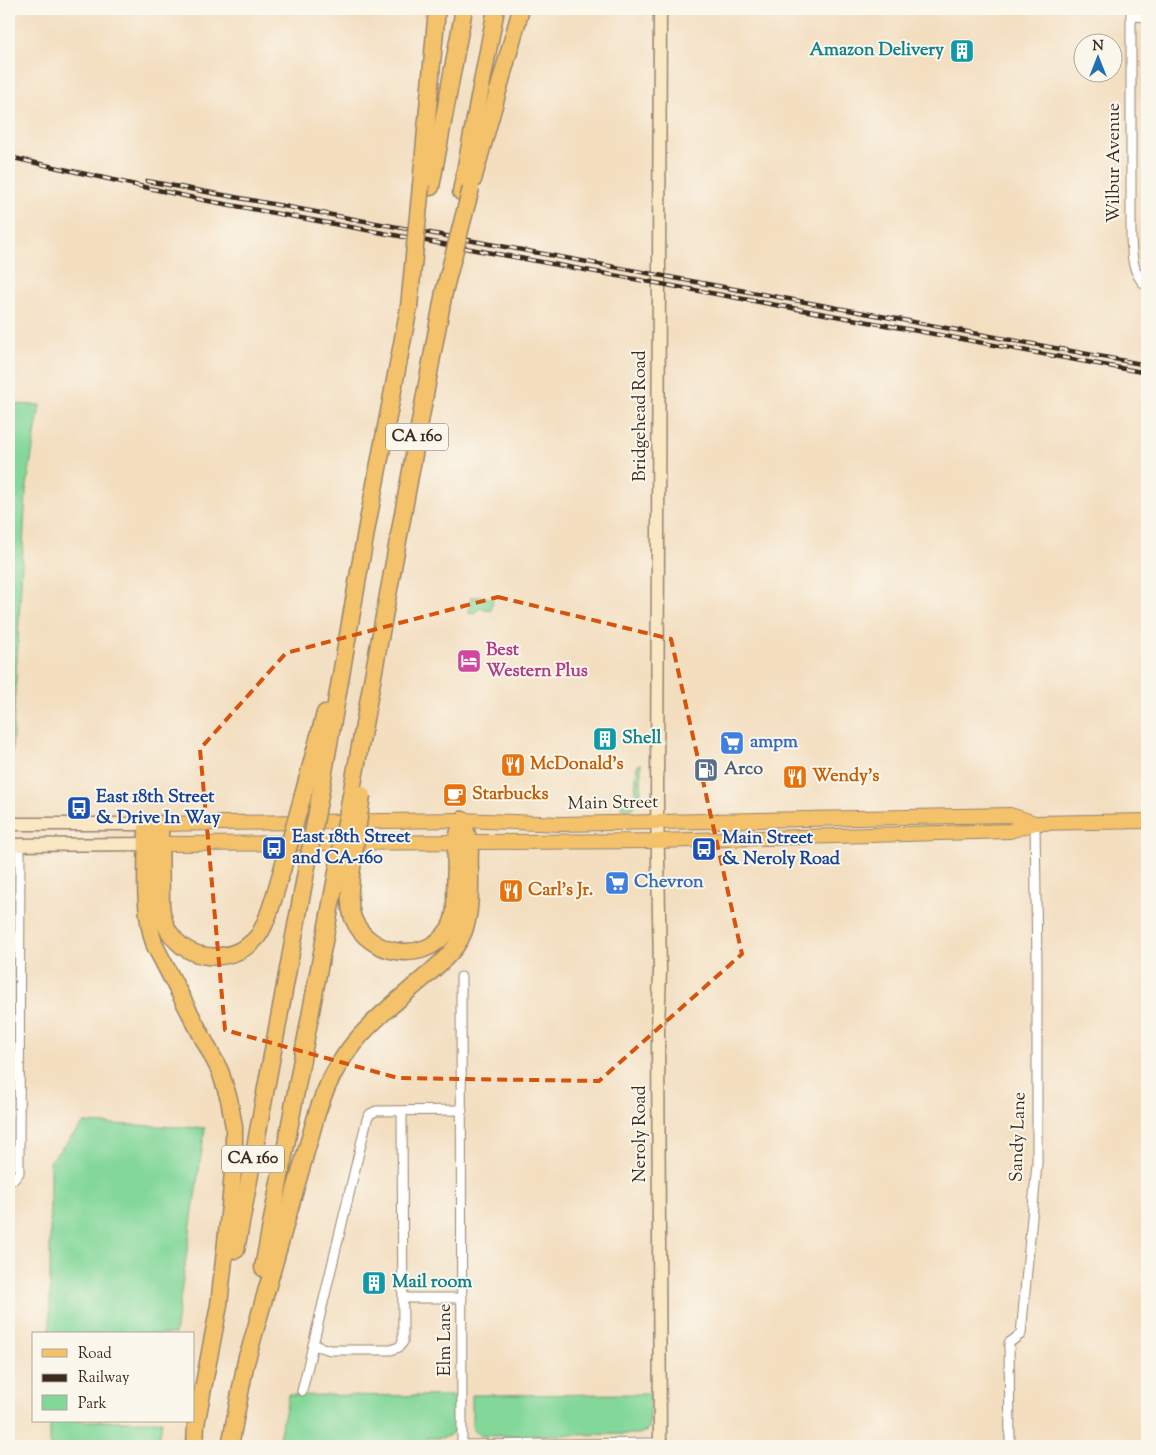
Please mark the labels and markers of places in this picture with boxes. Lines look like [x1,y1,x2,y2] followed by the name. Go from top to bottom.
[809,38,944,64] place label: Amazon Delivery
[949,38,975,64] building icon: Amazon Delivery
[486,638,588,685] place label: Best Western Plus
[456,648,482,674] hotel icon: Best Western Plus
[592,726,618,752] building icon: Shell
[622,726,662,752] place label: Shell
[719,730,745,756] supermarket icon: ampm
[750,730,798,756] place label: ampm
[500,752,526,778] restaurant icon: McDonald's
[530,752,624,778] place label: McDonald's
[693,757,719,783] fuel station icon: Arco
[724,757,763,783] place label: Arco
[782,764,808,790] restaurant icon: Wendy's
[812,764,879,790] place label: Wendy's
[442,782,468,808] cafe icon: Starbucks
[472,782,549,808] place label: Starbucks
[96,785,220,832] place label: East 18th Street & Drive In Way
[66,795,92,821] bus stop icon: East 18th Street & Drive In Way
[292,825,411,872] place label: East 18th Street and CA-160
[722,826,841,873] place label: Main Street & Neroly Road
[261,835,287,861] bus stop icon: East 18th Street and CA-160
[691,836,717,862] bus stop icon: Main Street & Neroly Road
[604,870,630,896] supermarket icon: Chevron
[634,870,704,896] place label: Chevron
[498,878,524,904] restaurant icon: Carl's Jr.
[528,878,593,904] place label: Carl's Jr.
[361,1270,387,1296] building icon: Mail room
[392,1270,472,1296] place label: Mail room

